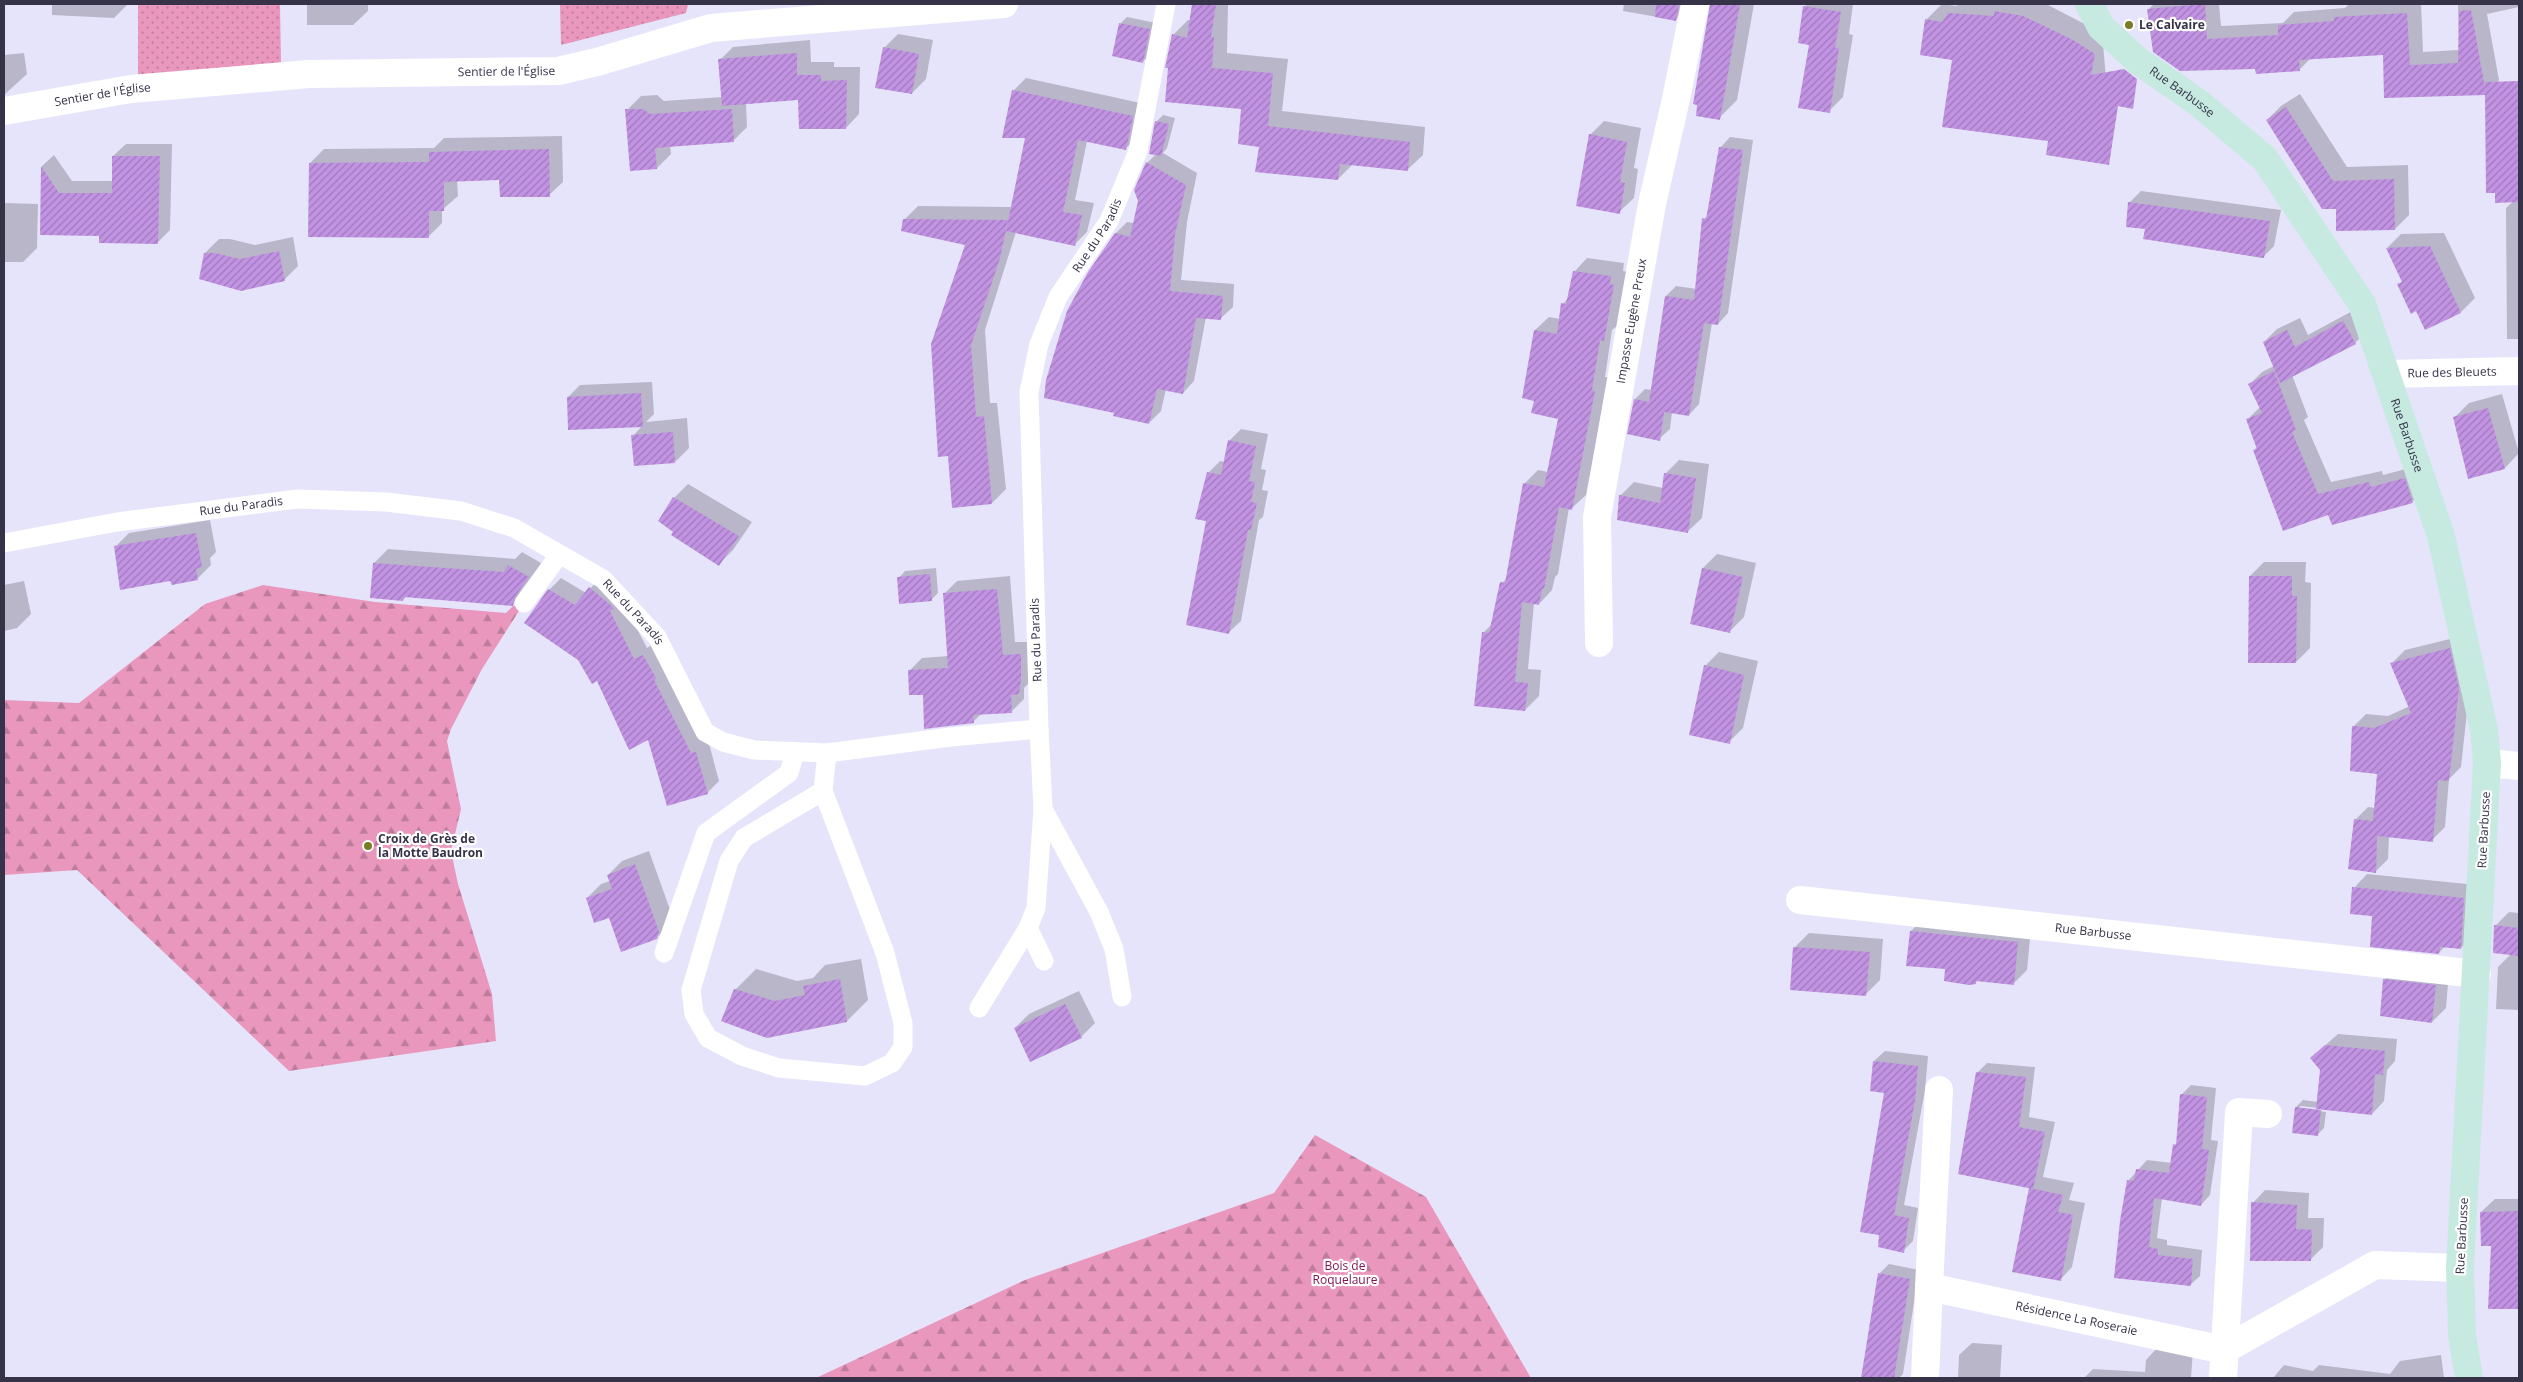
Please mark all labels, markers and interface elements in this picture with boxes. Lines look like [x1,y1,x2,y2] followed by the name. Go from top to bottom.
[2139,16,2205,33] place label: Le Calvaire
[2123,19,2135,31] marker: Le Calvaire
[458,62,556,80] street label: Sentier de l'Église
[2146,62,2219,121] street label: Rue Barbusse
[53,78,152,110] street label: Sentier de l'Église
[1068,195,1126,276] street label: Rue du Paradis
[1612,256,1650,385] street label: Impasse Eugène Preux
[2407,363,2497,382] street label: Rue des Bleuets
[2387,396,2428,475] street label: Rue Barbusse
[198,492,284,519] street label: Rue du Paradis
[599,575,669,648] street label: Rue du Paradis
[1026,597,1045,682] street label: Rue du Paradis
[2473,791,2494,869] street label: Rue Barbusse
[378,830,483,861] place label: Croix de Grès de la Motte Baudron
[362,840,374,852] marker: Croix de Grès de la Motte Baudron
[2054,919,2133,944] street label: Rue Barbusse
[2451,1197,2472,1275] street label: Rue Barbusse
[1313,1257,1378,1288] park label: Bois de Roquelaure
[2014,1297,2139,1339] street label: Résidence La Roseraie

